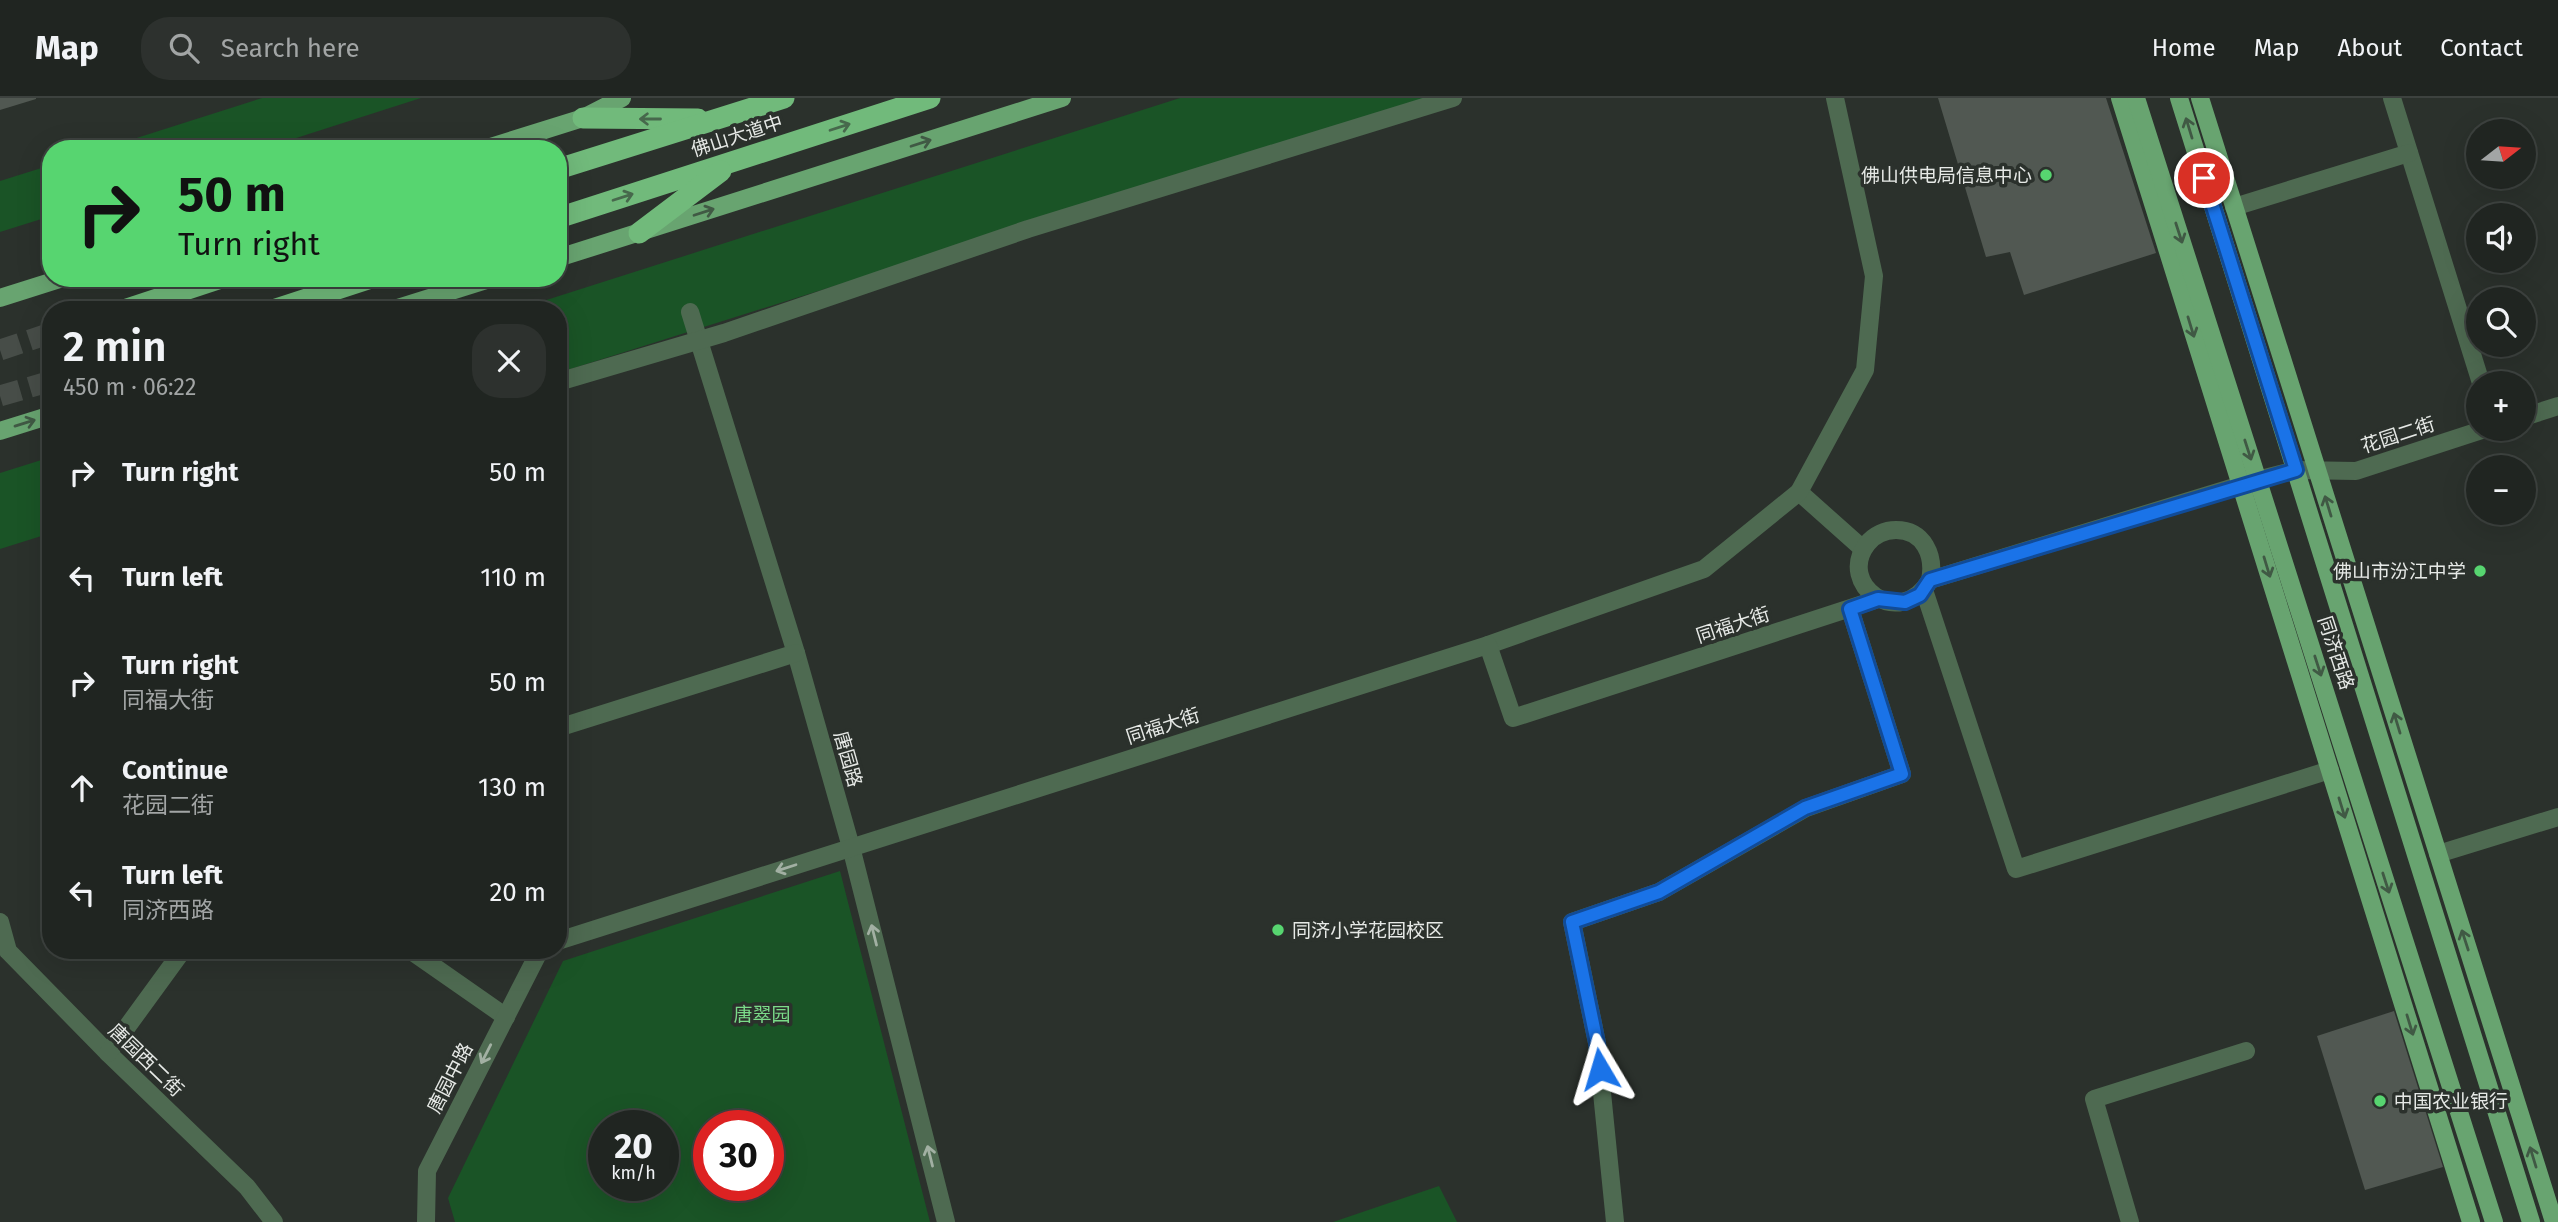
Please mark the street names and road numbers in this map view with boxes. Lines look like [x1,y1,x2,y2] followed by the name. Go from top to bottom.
[688,110,786,162] street label: 佛山大道中
[2358,412,2438,458] street label: 花园二街
[1693,602,1773,648] street label: 同福大街
[2313,613,2359,693] street label: 同济西路
[1123,703,1203,749] street label: 同福大街
[829,728,867,790] street label: 唐园路
[104,1019,188,1101] street label: 唐园西二街
[422,1039,478,1117] street label: 唐园中路

